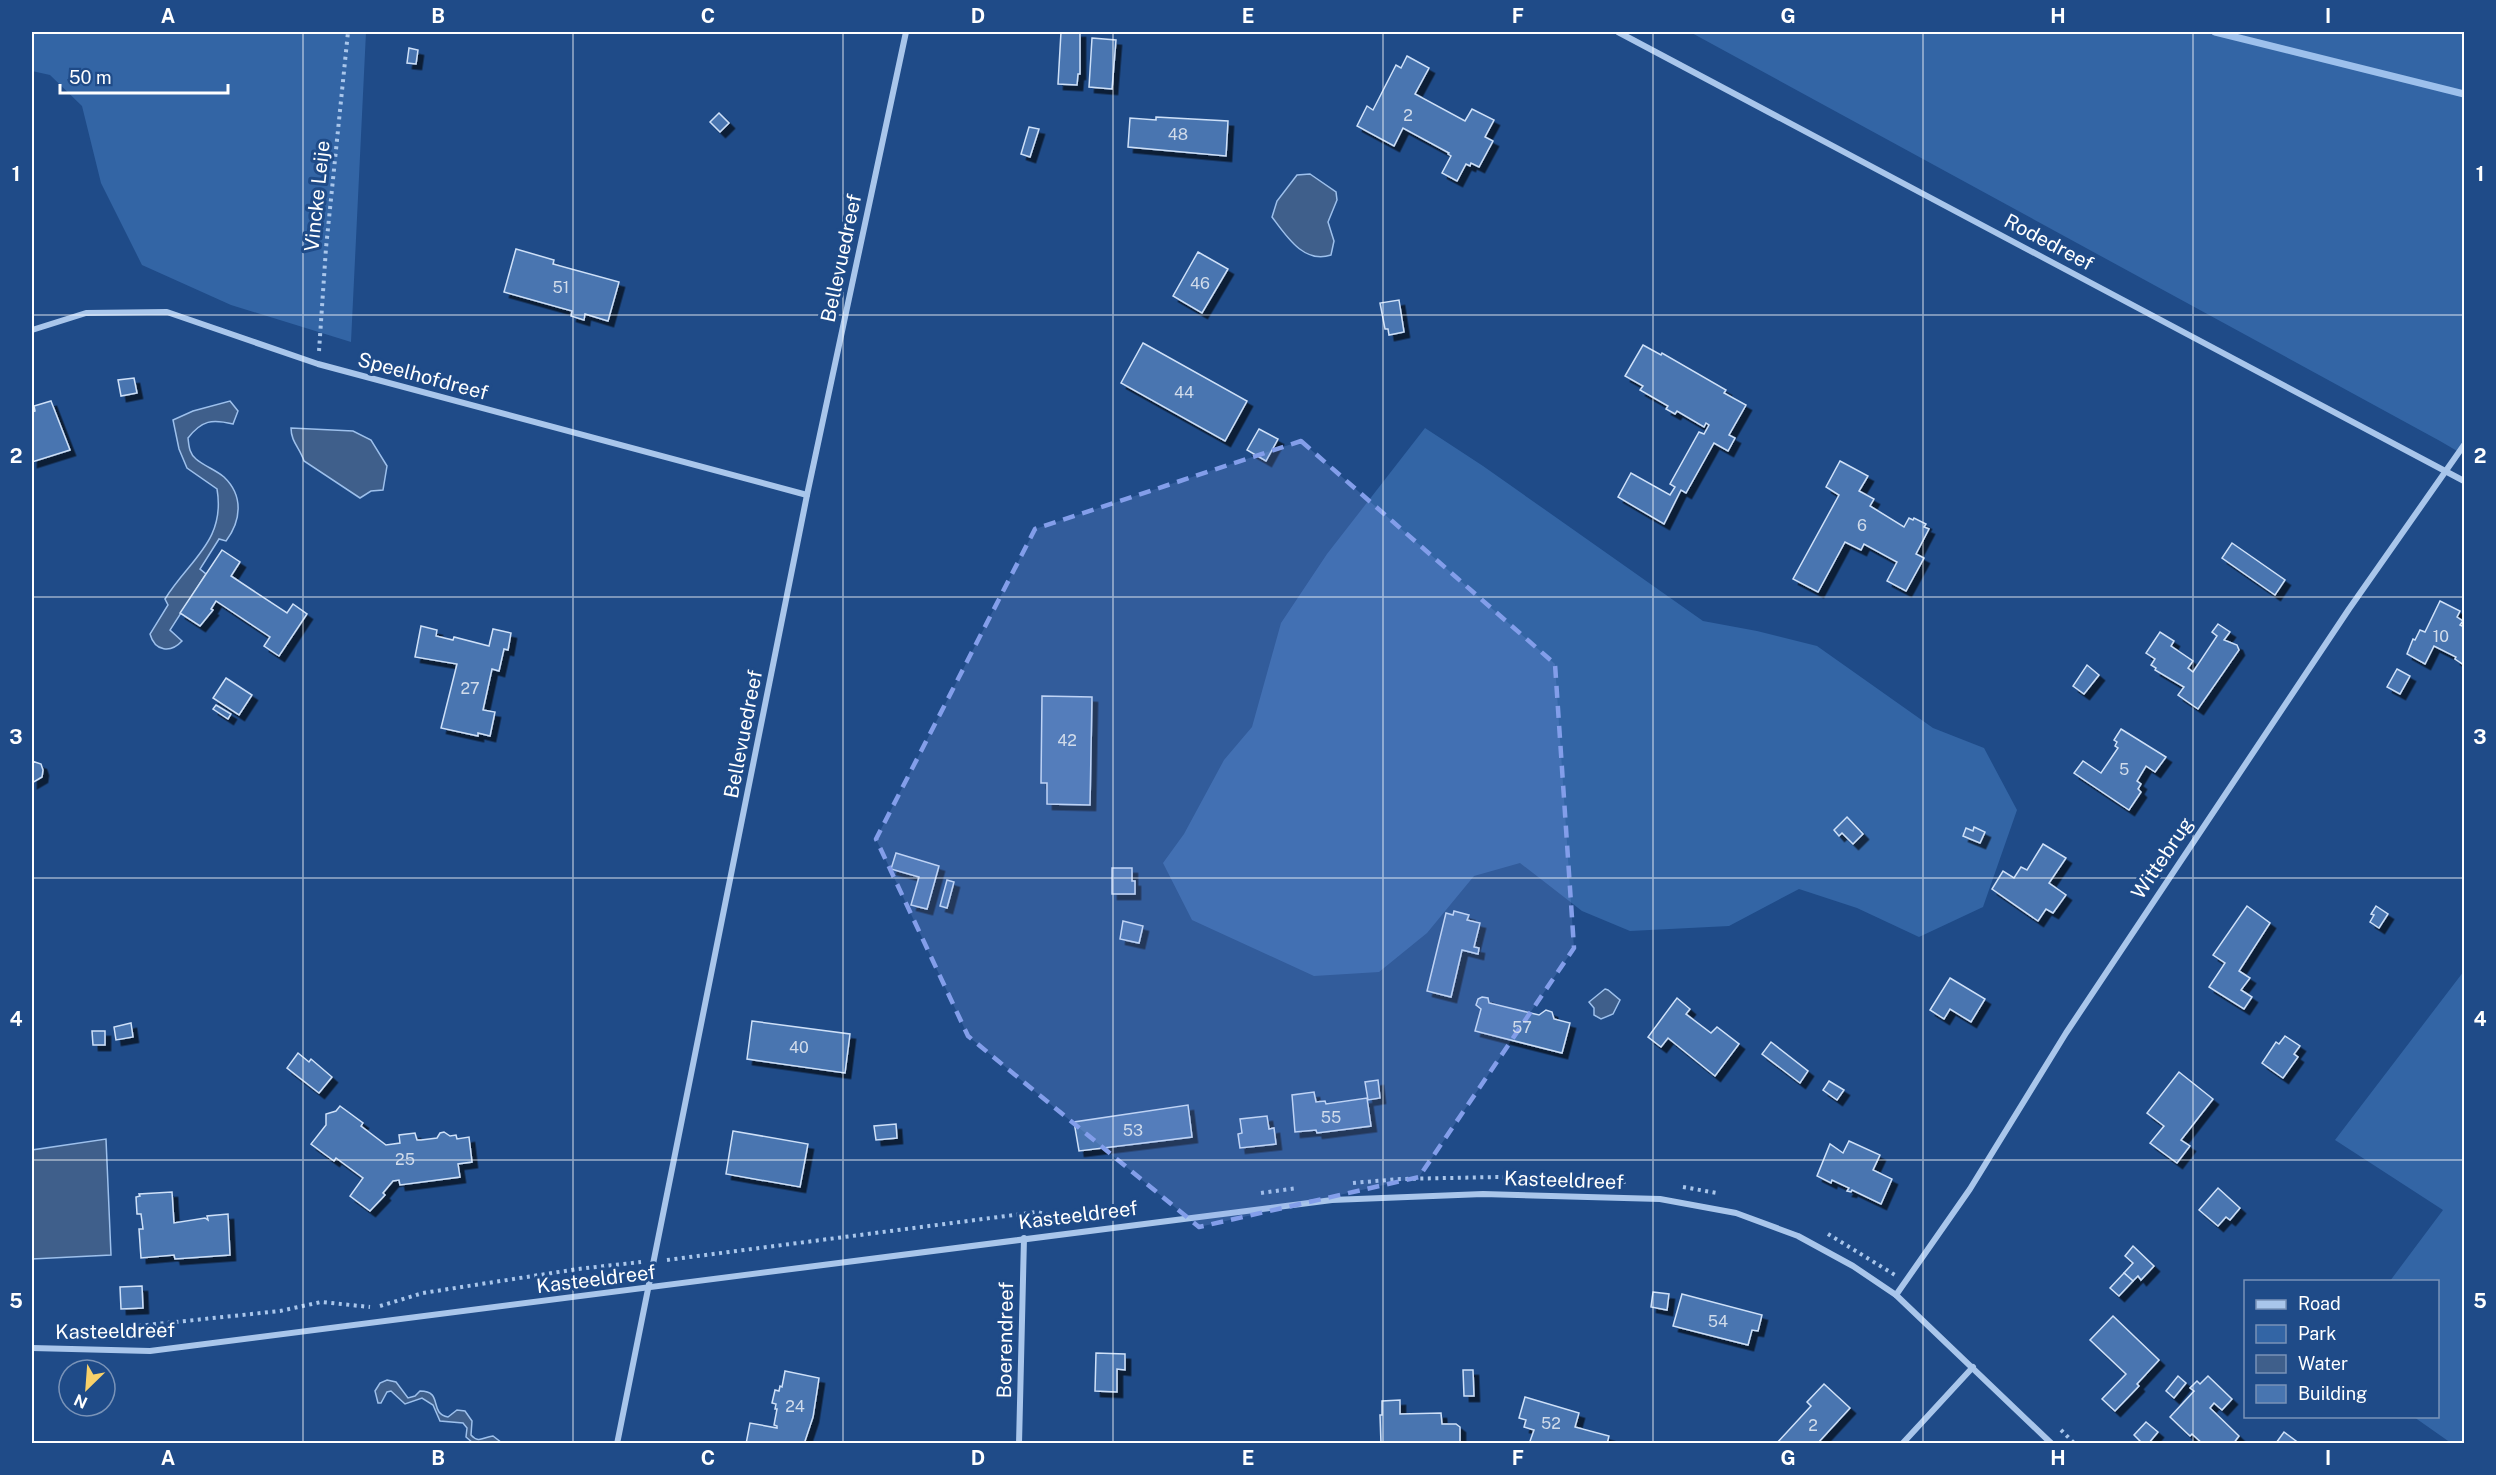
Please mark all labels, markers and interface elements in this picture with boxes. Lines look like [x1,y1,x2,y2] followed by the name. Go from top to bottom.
[161,4,175,28] text: A
[431,4,445,28] text: B
[701,4,715,28] text: C
[971,4,985,28] text: D
[1242,4,1254,28] text: E
[1512,4,1524,28] text: F
[1780,4,1796,28] text: G
[2050,4,2066,28] text: H
[2325,4,2331,28] text: I
[60,57,228,95] scale bar
[69,67,112,88] text: 50 m
[1403,106,1413,125] house number: 2
[1168,125,1188,144] house number: 48
[299,139,335,253] street label: Vincke Leije
[12,162,20,186] text: 1
[2476,162,2484,186] text: 1
[816,192,866,324] street label: Bellevuedreef
[2000,208,2098,276] street label: Rodedreef
[1190,274,1210,293] house number: 46
[553,278,569,297] house number: 51
[355,347,491,405] street label: Speelhofdreef
[1174,383,1194,402] house number: 44
[10,444,22,468] text: 2
[2474,444,2486,468] text: 2
[1857,516,1867,535] house number: 6
[2433,627,2449,646] house number: 10
[719,668,767,800] street label: Bellevuedreef
[460,679,480,698] house number: 27
[9,725,23,749] text: 3
[2473,725,2487,749] text: 3
[1057,731,1077,750] house number: 42
[2119,760,2129,779] house number: 5
[2126,813,2198,903] street label: Wittebrug
[9,1007,23,1031] text: 4
[2473,1007,2487,1031] text: 4
[1512,1018,1532,1037] house number: 57
[789,1038,809,1057] house number: 40
[1321,1108,1341,1127] house number: 55
[1123,1121,1143,1140] house number: 53
[395,1150,415,1169] house number: 25
[1504,1166,1624,1194] street label: Kasteeldreef
[1017,1196,1139,1234] street label: Kasteeldreef
[535,1260,657,1298] street label: Kasteeldreef
[2244,1280,2439,1418] legend
[992,1281,1018,1398] street label: Boerendreef
[9,1289,23,1313] text: 5
[2473,1289,2487,1313] text: 5
[2298,1293,2341,1314] text: Road
[1708,1312,1728,1331] house number: 54
[55,1318,175,1344] street label: Kasteeldreef
[2298,1323,2336,1344] text: Park
[2298,1353,2348,1374] text: Water
[57,1358,117,1418] north arrow
[2298,1383,2367,1404] text: Building
[71,1390,91,1412] text: N
[785,1397,805,1416] house number: 24
[1541,1414,1561,1433] house number: 52
[1808,1416,1818,1435] house number: 2
[161,1446,175,1470] text: A
[431,1446,445,1470] text: B
[701,1446,715,1470] text: C
[971,1446,985,1470] text: D
[1242,1446,1254,1470] text: E
[1512,1446,1524,1470] text: F
[1780,1446,1796,1470] text: G
[2050,1446,2066,1470] text: H
[2325,1446,2331,1470] text: I

